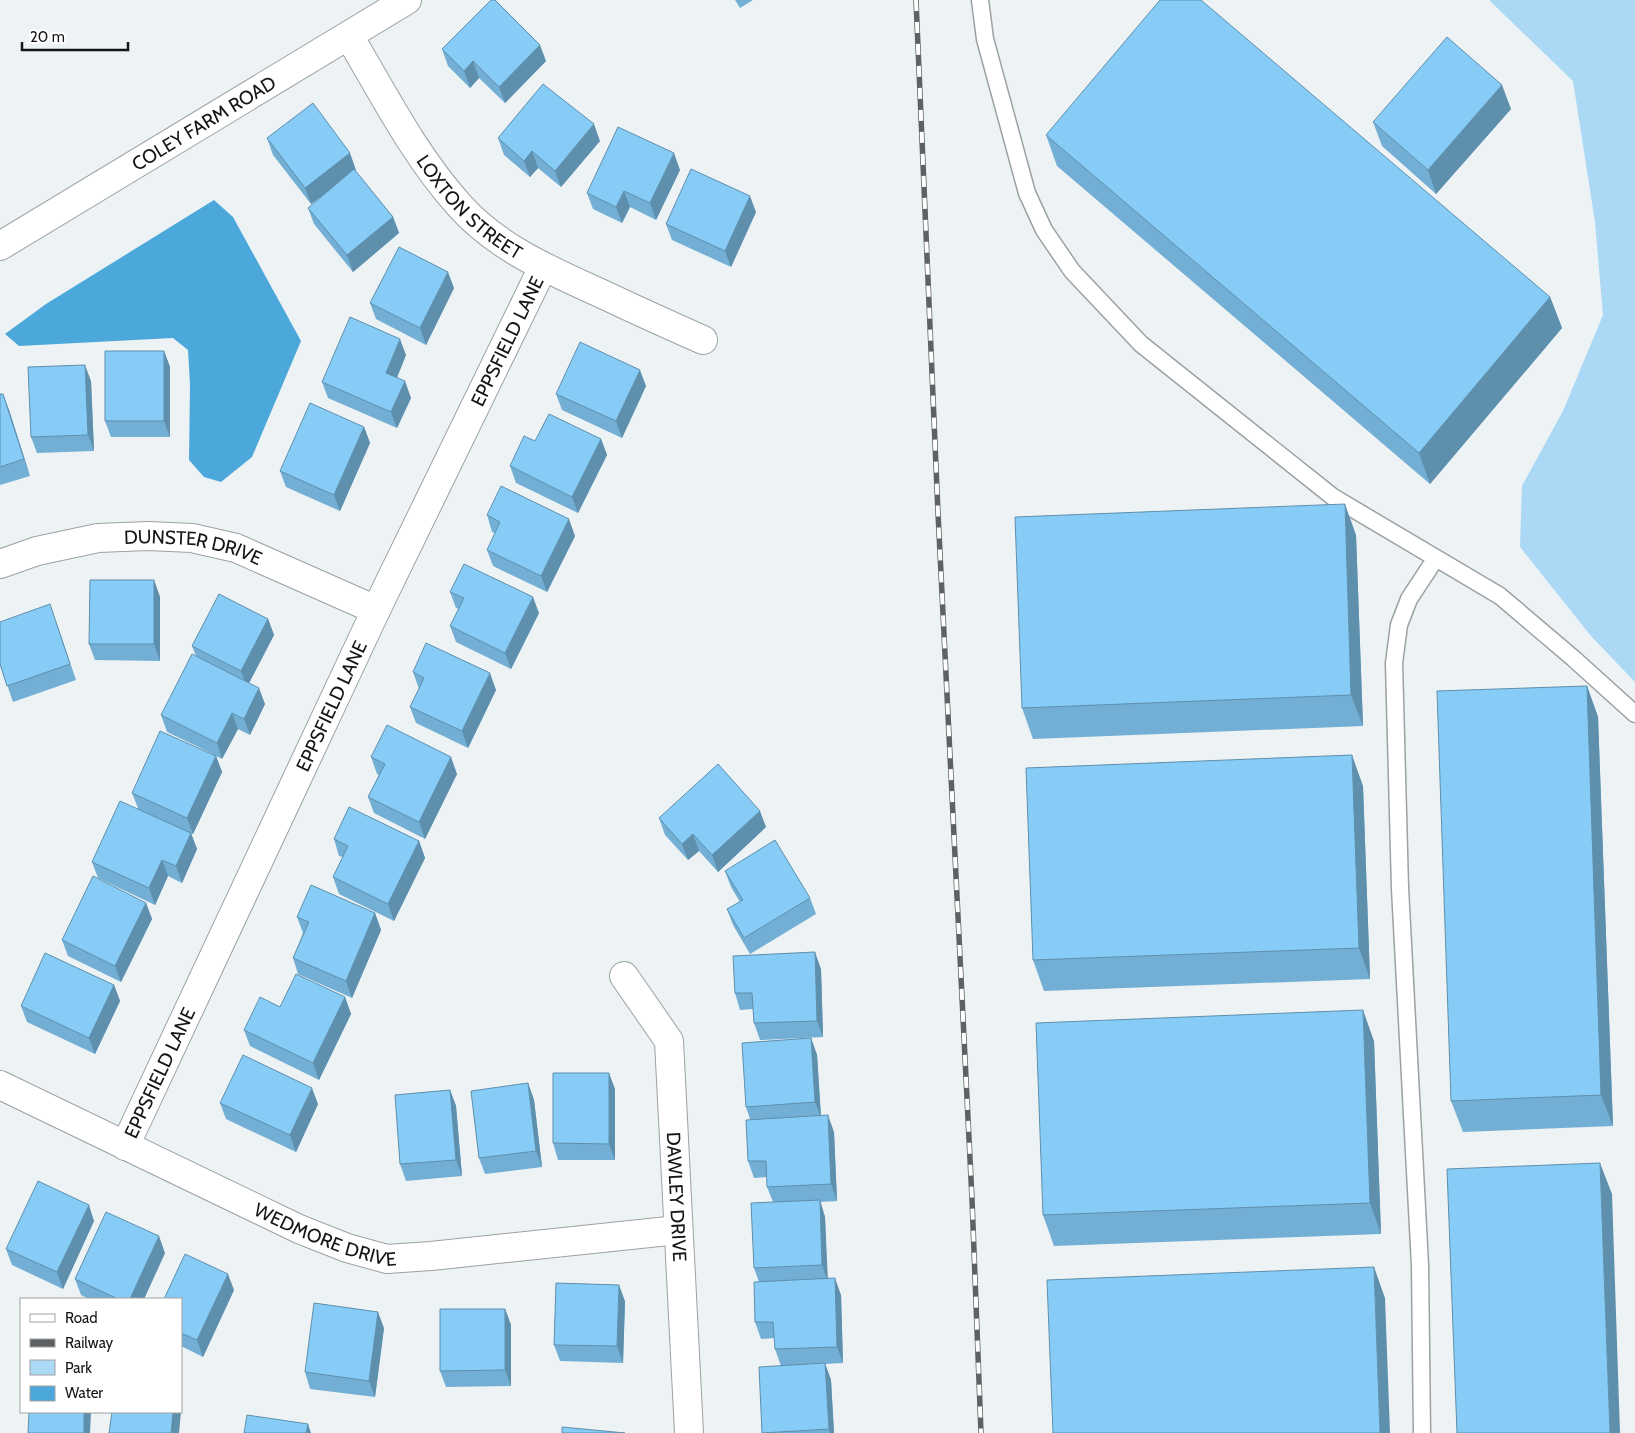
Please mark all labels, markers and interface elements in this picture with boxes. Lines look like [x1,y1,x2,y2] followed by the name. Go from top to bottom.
[22,20,129,52] scale bar
[30,28,65,46] text: 20 m
[127,70,280,175] street label: COLEY FARM ROAD
[412,150,527,264] street label: LOXTON STREET
[466,272,548,410] street label: EPPSFIELD LANE
[124,524,266,570] street label: DUNSTER DRIVE
[291,637,372,775] street label: EPPSFIELD LANE
[119,1004,200,1142] street label: EPPSFIELD LANE
[662,1131,692,1262] street label: DAWLEY DRIVE
[251,1198,397,1271] street label: WEDMORE DRIVE
[20,1298,182,1413] legend
[65,1309,98,1327] text: Road
[65,1334,114,1352] text: Railway
[65,1359,92,1377] text: Park
[65,1384,103,1402] text: Water

